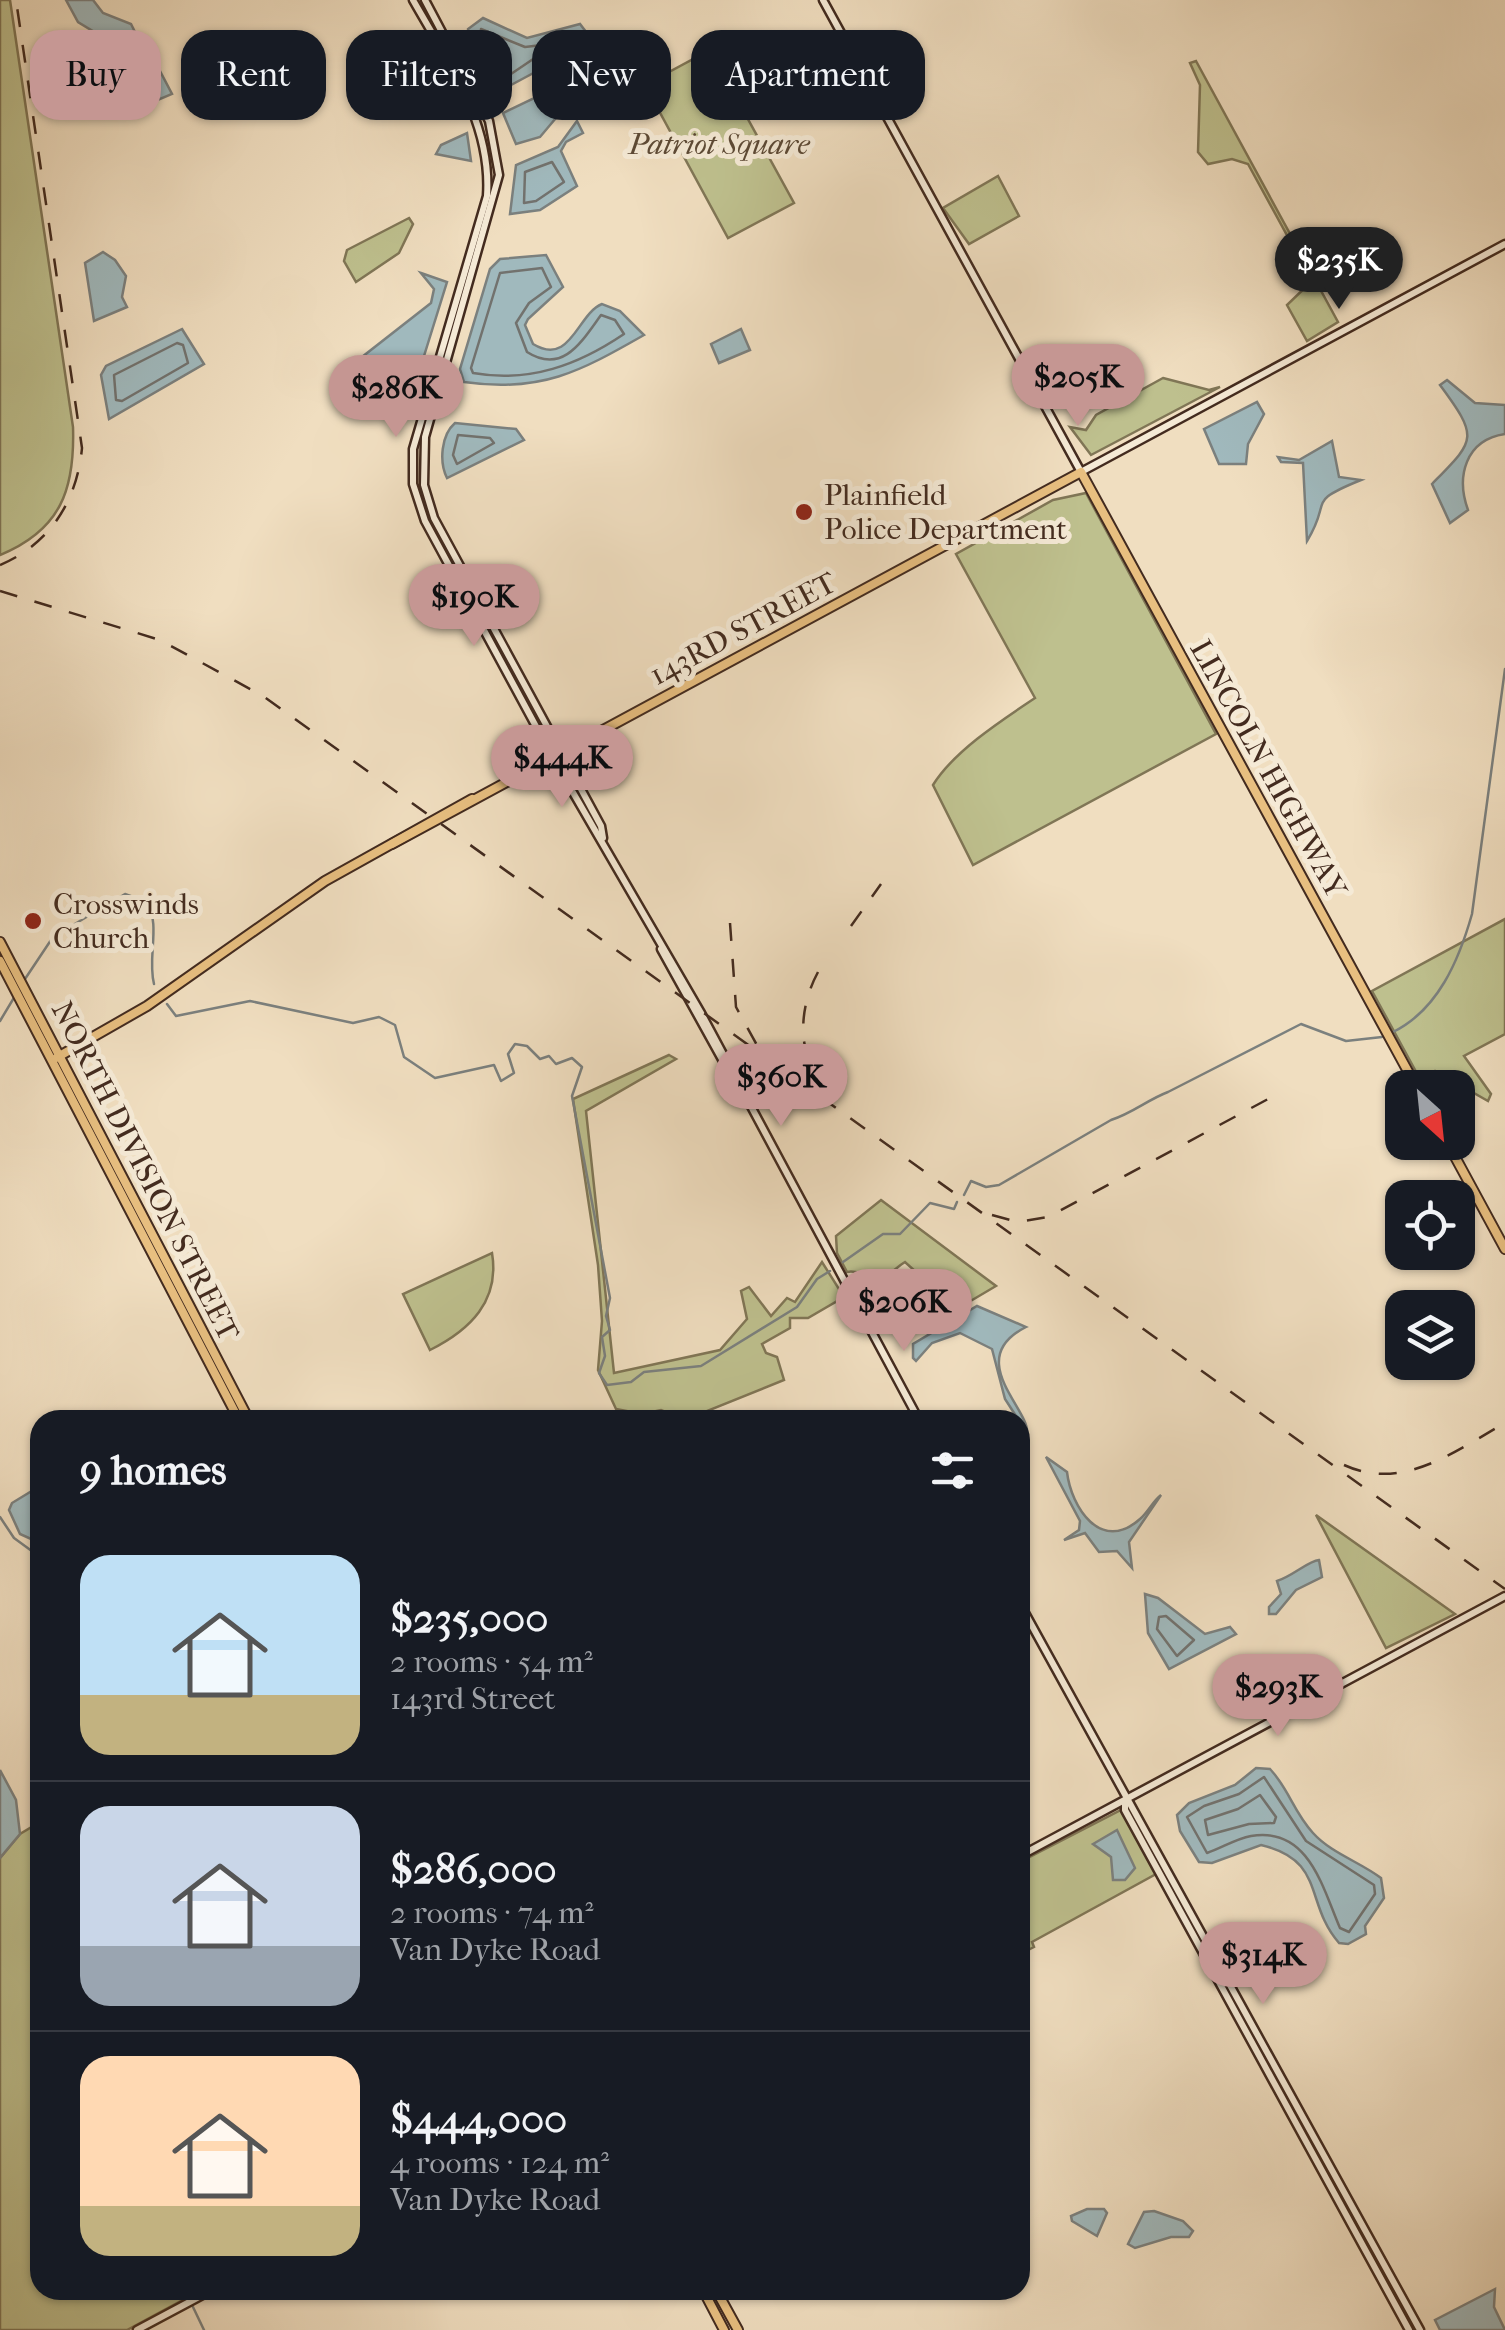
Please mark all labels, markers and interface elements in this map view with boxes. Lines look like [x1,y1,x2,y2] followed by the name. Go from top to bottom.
[30,30,161,120] chip: Buy
[181,30,326,120] chip: Rent
[346,30,512,120] chip: Filters
[532,30,671,120] chip: New
[691,30,925,120] chip: Apartment
[626,127,810,162] park label: Patriot Square
[1269,227,1409,312] pin: $235K
[1297,241,1381,278] text: $235K
[1008,344,1148,429] pin: $205K
[326,355,466,440] pin: $286K
[1034,358,1122,395] text: $205K
[351,369,441,406] text: $286K
[824,478,1067,547] place label: Plainfield Police Department
[793,501,815,523] marker: Plainfield Police Department
[404,564,544,649] pin: $190K
[644,565,843,693] street label: 143RD STREET
[431,578,517,615] text: $190K
[1182,634,1354,906] street label: LINCOLN HIGHWAY
[492,725,632,810] pin: $444K
[513,739,611,776] text: $444K
[53,887,199,956] place label: Crosswinds Church
[22,910,44,932] marker: Crosswinds Church
[44,995,246,1347] street label: NORTH DIVISION STREET
[711,1044,851,1129] pin: $360K
[737,1058,825,1095] text: $360K
[1385,1070,1475,1160] north arrow
[1385,1070,1475,1380] map controls
[1385,1180,1475,1270] button: locate
[834,1269,974,1354] pin: $206K
[858,1283,950,1320] text: $206K
[1385,1290,1475,1380] button: layers
[925,1443,980,1498] icon: filters
[80,1446,227,1495] text: 9 homes
[390,1594,548,1643] text: $235,000
[160,1595,280,1715] icon: home
[390,1643,593,1680] text: 2 rooms · 54 m²
[1208,1654,1348,1739] pin: $293K
[1234,1668,1322,1705] text: $293K
[390,1680,555,1717] text: 143rd Street
[390,1845,557,1894] text: $286,000
[160,1846,280,1966] icon: home
[390,1894,594,1931] text: 2 rooms · 74 m²
[1193,1922,1333,2007] pin: $314K
[390,1931,600,1968] text: Van Dyke Road
[1221,1936,1305,1973] text: $314K
[390,2095,567,2144] text: $444,000
[160,2096,280,2216] icon: home
[390,2144,609,2181] text: 4 rooms · 124 m²
[390,2181,600,2218] text: Van Dyke Road

